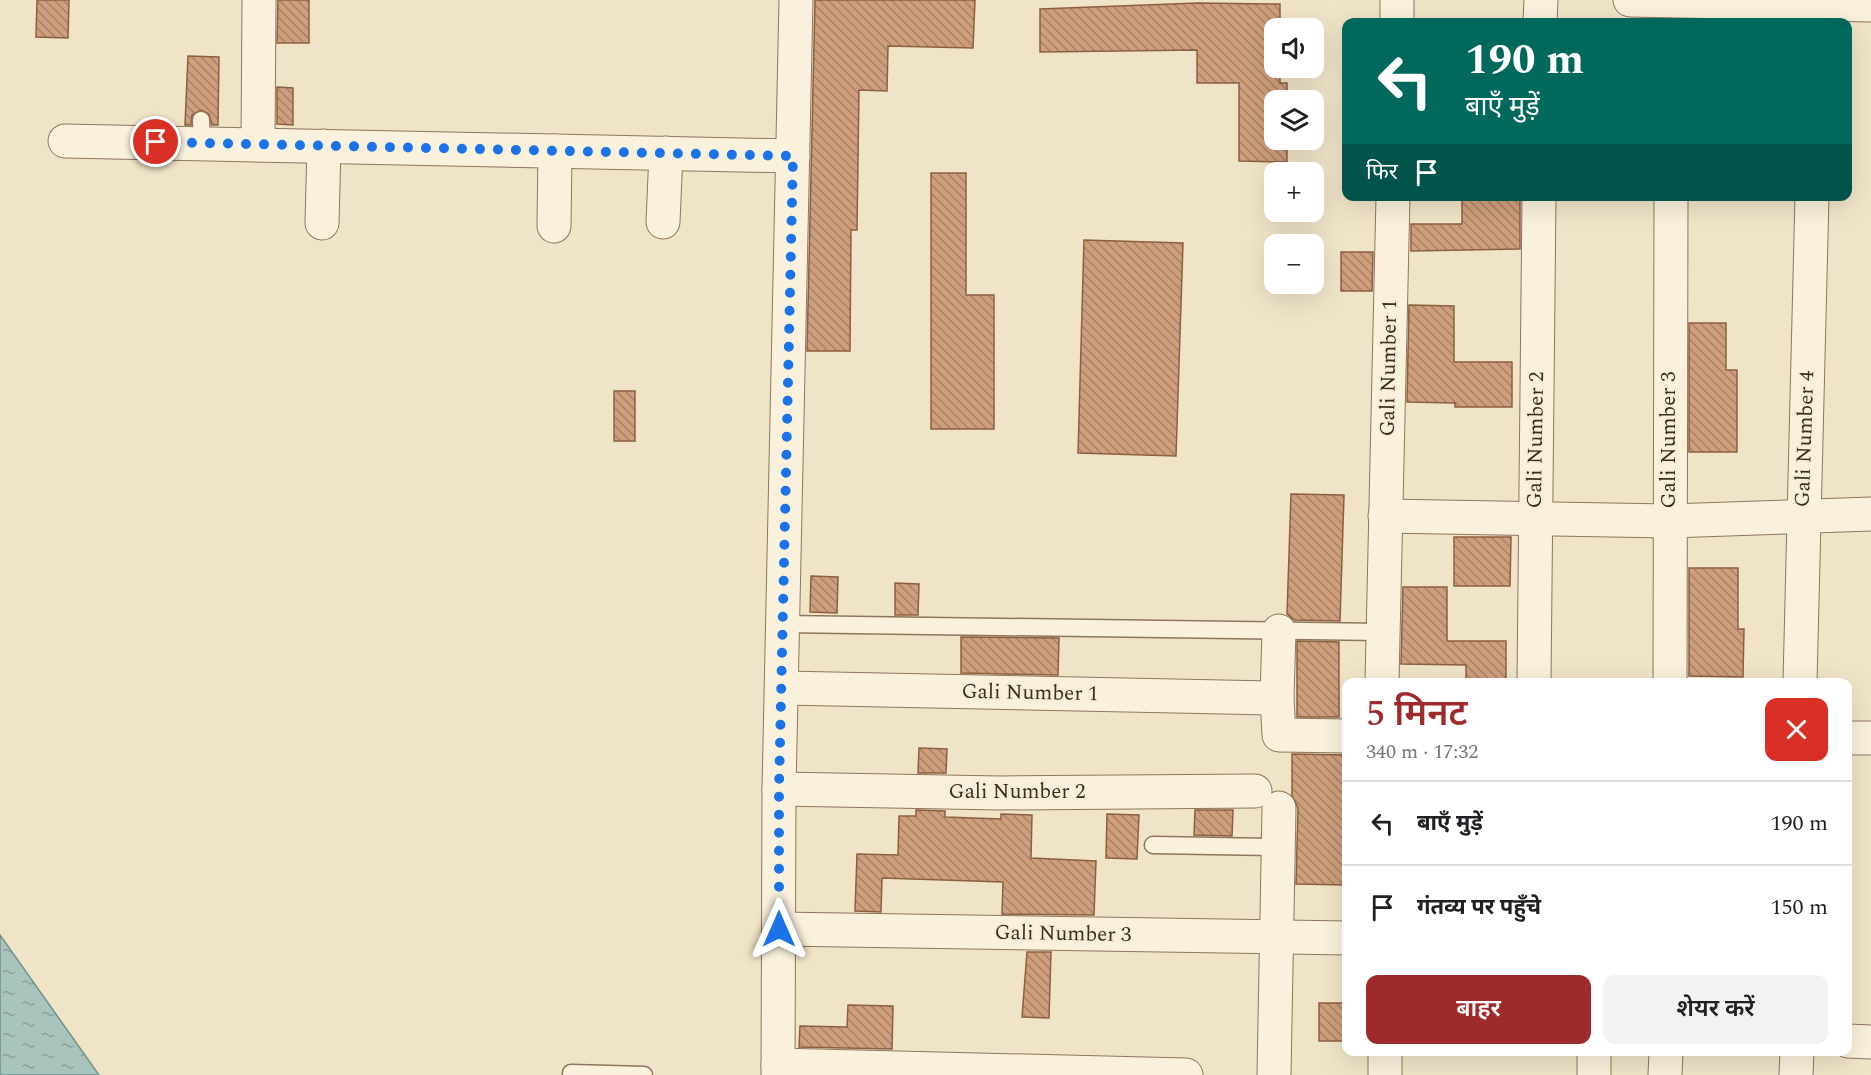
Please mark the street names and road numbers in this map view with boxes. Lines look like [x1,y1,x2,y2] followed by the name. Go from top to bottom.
[1372,299,1406,437] street label: Gali Number 1
[1787,370,1823,508] street label: Gali Number 4
[1519,371,1553,509] street label: Gali Number 2
[1653,371,1685,508] street label: Gali Number 3
[961,676,1099,710] street label: Gali Number 1
[949,776,1085,808] street label: Gali Number 2
[994,917,1132,951] street label: Gali Number 3

